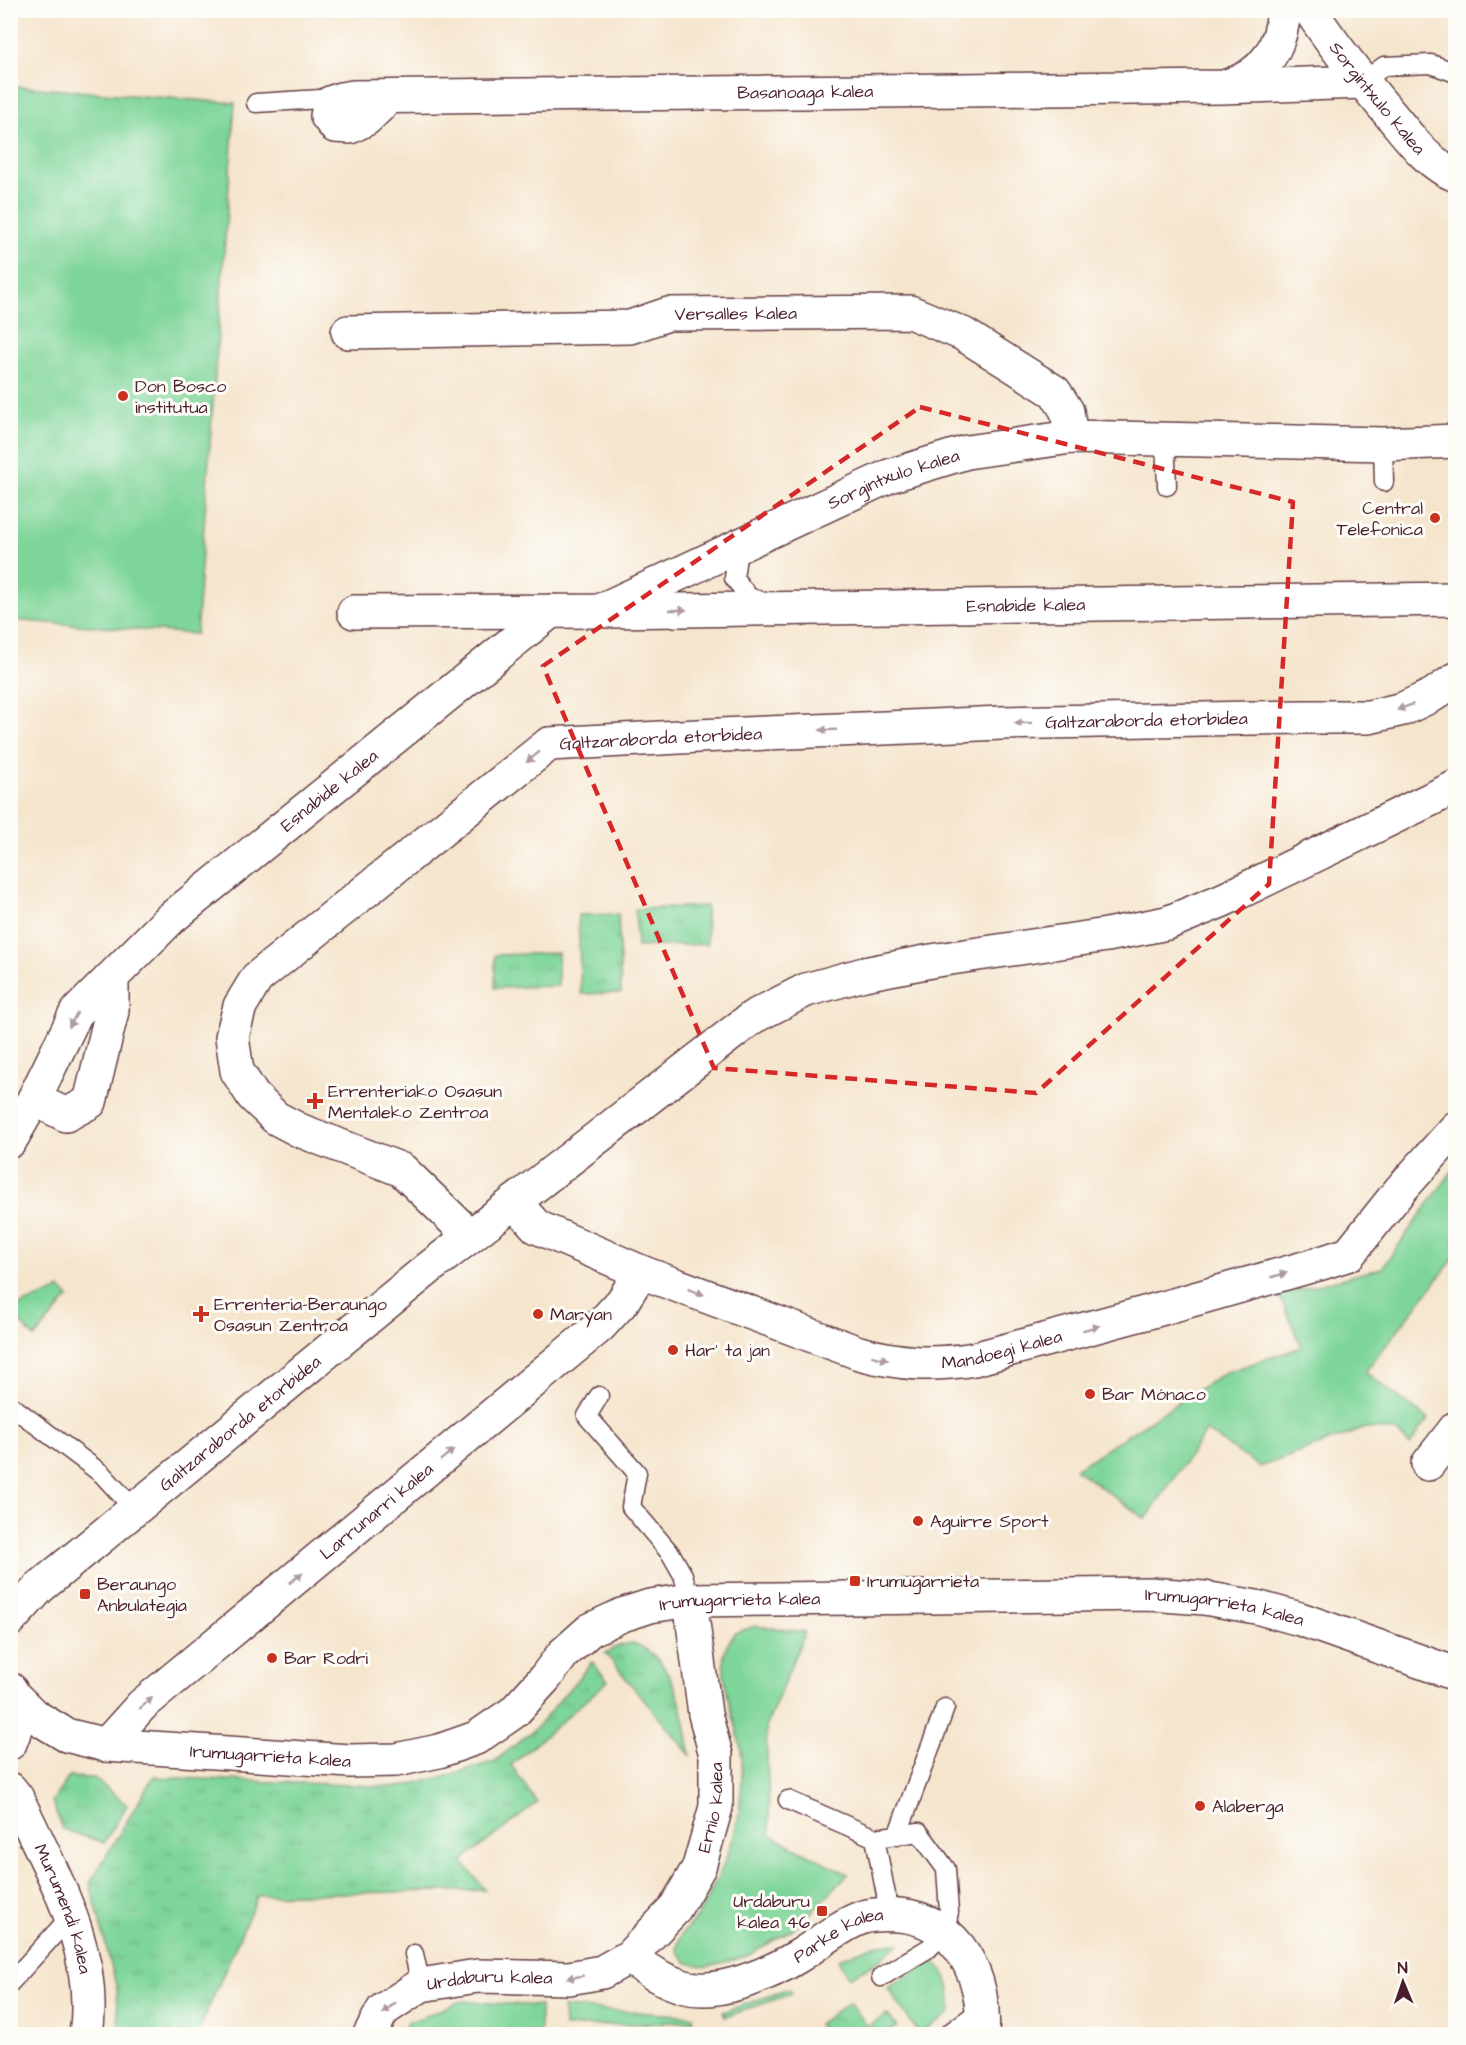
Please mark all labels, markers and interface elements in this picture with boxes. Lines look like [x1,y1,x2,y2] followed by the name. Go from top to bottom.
[1324,36,1431,160] street label: Sorgintxulo kalea
[737,79,873,105] street label: Basanoaga kalea
[674,300,797,326] street label: Versalles kalea
[135,374,226,420] place label: Don Bosco institutua
[116,389,130,403] marker: Don Bosco institutua
[823,443,962,516] street label: Sorgintxulo kalea
[1336,496,1423,542] place label: Central Telefonica
[1428,511,1442,525] marker: Central Telefonica
[966,592,1086,618] street label: Esnabide kalea
[669,605,688,615] one-way arrow
[1396,703,1414,713] one-way arrow
[1045,706,1248,735] street label: Galtzaraborda etorbidea
[1013,718,1032,728] one-way arrow
[559,721,763,756] street label: Galtzaraborda etorbidea
[818,726,837,735] one-way arrow
[275,743,383,837] street label: Esnabide kalea
[525,751,540,763] one-way arrow
[68,1012,78,1029] one-way arrow
[328,1079,502,1125] place label: Errenteriako Osasun Mentaleko Zentroa
[306,1092,324,1110] marker: Errenteriako Osasun Mentaleko Zentroa
[1270,1270,1288,1280] one-way arrow
[688,1287,706,1297] one-way arrow
[214,1292,387,1338] place label: Errenteria-Beraungo Osasun Zentroa
[550,1302,612,1328] place label: Maryan
[192,1305,210,1323] marker: Errenteria-Beraungo Osasun Zentroa
[531,1307,545,1321] marker: Maryan
[940,1323,1065,1375] street label: Mandoegi kalea
[1082,1323,1100,1332] one-way arrow
[685,1338,770,1363] place label: Har' ta jan
[666,1343,680,1357] marker: Har' ta jan
[153,1349,326,1497] street label: Galtzaraborda etorbidea
[871,1354,889,1363] one-way arrow
[1102,1382,1206,1407] place label: Bar Mónaco
[1083,1387,1097,1401] marker: Bar Mónaco
[439,1449,454,1461] one-way arrow
[314,1457,439,1566] street label: Larrunarri kalea
[930,1509,1049,1535] place label: Aguirre Sport
[911,1514,925,1528] marker: Aguirre Sport
[867,1569,979,1595] place label: Irumugarrieta
[97,1572,187,1619] place label: Beraungo Anbulategia
[288,1572,304,1585] one-way arrow
[848,1574,862,1588] marker: Irumugarrieta
[1145,1581,1307,1632] street label: Irumugarrieta kalea
[657,1586,821,1617] street label: Irumugarrieta kalea
[78,1587,92,1601] marker: Beraungo Anbulategia
[284,1646,368,1671] place label: Bar Rodri
[265,1651,279,1665] marker: Bar Rodri
[138,1697,153,1710] one-way arrow
[189,1738,352,1774] street label: Irumugarrieta kalea
[691,1762,729,1856] street label: Ernio kalea
[1212,1794,1284,1820] place label: Alaberga
[1193,1799,1207,1813] marker: Alaberga
[28,1840,98,1976] street label: Murumendi kalea
[733,1889,810,1935] place label: Urdaburu kalea 46
[788,1902,884,1969] street label: Parke kalea
[815,1904,829,1918] marker: Urdaburu kalea 46
[1373,1952,1433,2012] north arrow
[1397,1957,1408,1979] text: N
[425,1963,553,1996] street label: Urdaburu kalea
[565,1972,584,1981] one-way arrow
[381,2001,396,2015] one-way arrow

